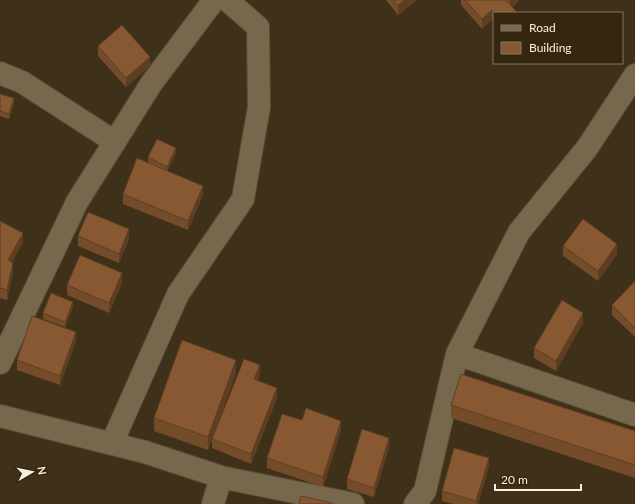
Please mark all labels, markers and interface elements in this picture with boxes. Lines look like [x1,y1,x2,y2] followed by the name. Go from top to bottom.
[493,12,623,64] legend
[529,20,556,35] text: Road
[529,40,572,55] text: Building
[12,452,52,492] north arrow
[35,465,49,476] text: N
[495,466,581,492] scale bar
[501,472,528,487] text: 20 m

